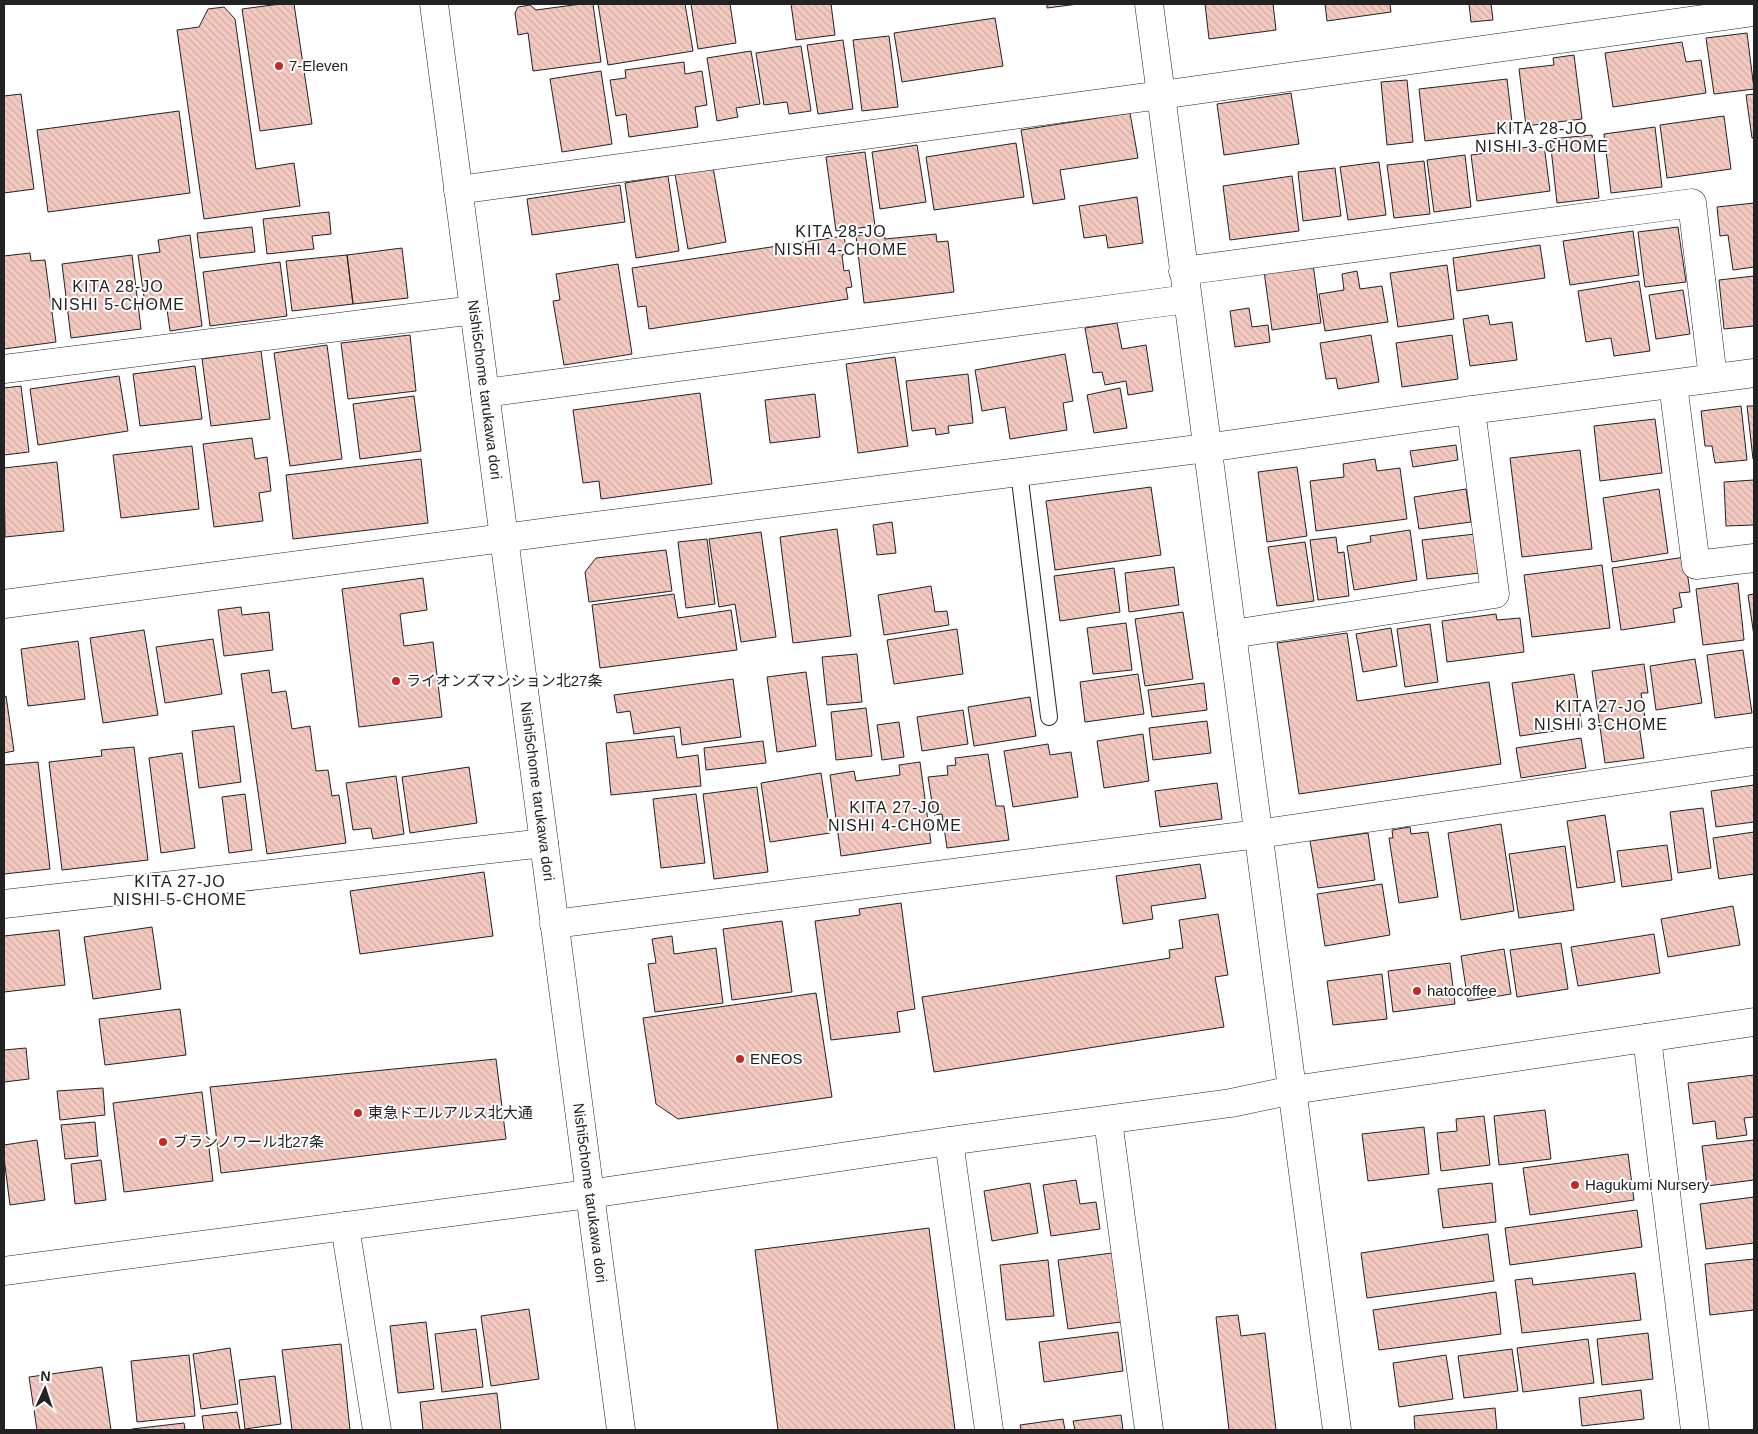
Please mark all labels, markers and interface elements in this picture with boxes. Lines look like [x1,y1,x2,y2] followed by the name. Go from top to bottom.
[289,57,348,74] place label: 7-Eleven
[273,60,285,72] marker: 7-Eleven
[1475,120,1609,155] district label: KITA 28-JO NISHI 3-CHOME
[774,223,908,258] district label: KITA 28-JO NISHI 4-CHOME
[51,278,185,313] district label: KITA 28-JO NISHI 5-CHOME
[465,299,505,480] street label: Nishi5chome tarukawa dori
[406,672,602,689] place label: ライオンズマンション北27条
[390,675,402,687] marker: ライオンズマンション北27条
[1534,698,1668,733] district label: KITA 27-JO NISHI 3-CHOME
[518,700,558,882] street label: Nishi5chome tarukawa dori
[828,799,962,834] district label: KITA 27-JO NISHI 4-CHOME
[113,873,247,908] district label: KITA 27-JO NISHI 5-CHOME
[1427,982,1497,999] place label: hatocoffee
[1411,985,1423,997] marker: hatocoffee
[750,1050,803,1067] place label: ENEOS
[734,1053,746,1065] marker: ENEOS
[570,1102,611,1284] street label: Nishi5chome tarukawa dori
[368,1104,533,1121] place label: 東急ドエルアルス北大通
[352,1107,364,1119] marker: 東急ドエルアルス北大通
[173,1133,324,1150] place label: ブランノワール北27条
[157,1136,169,1148] marker: ブランノワール北27条
[1585,1176,1710,1193] place label: Hagukumi Nursery
[1569,1179,1581,1191] marker: Hagukumi Nursery
[20,1364,70,1414] north arrow
[40,1368,51,1384] text: N

